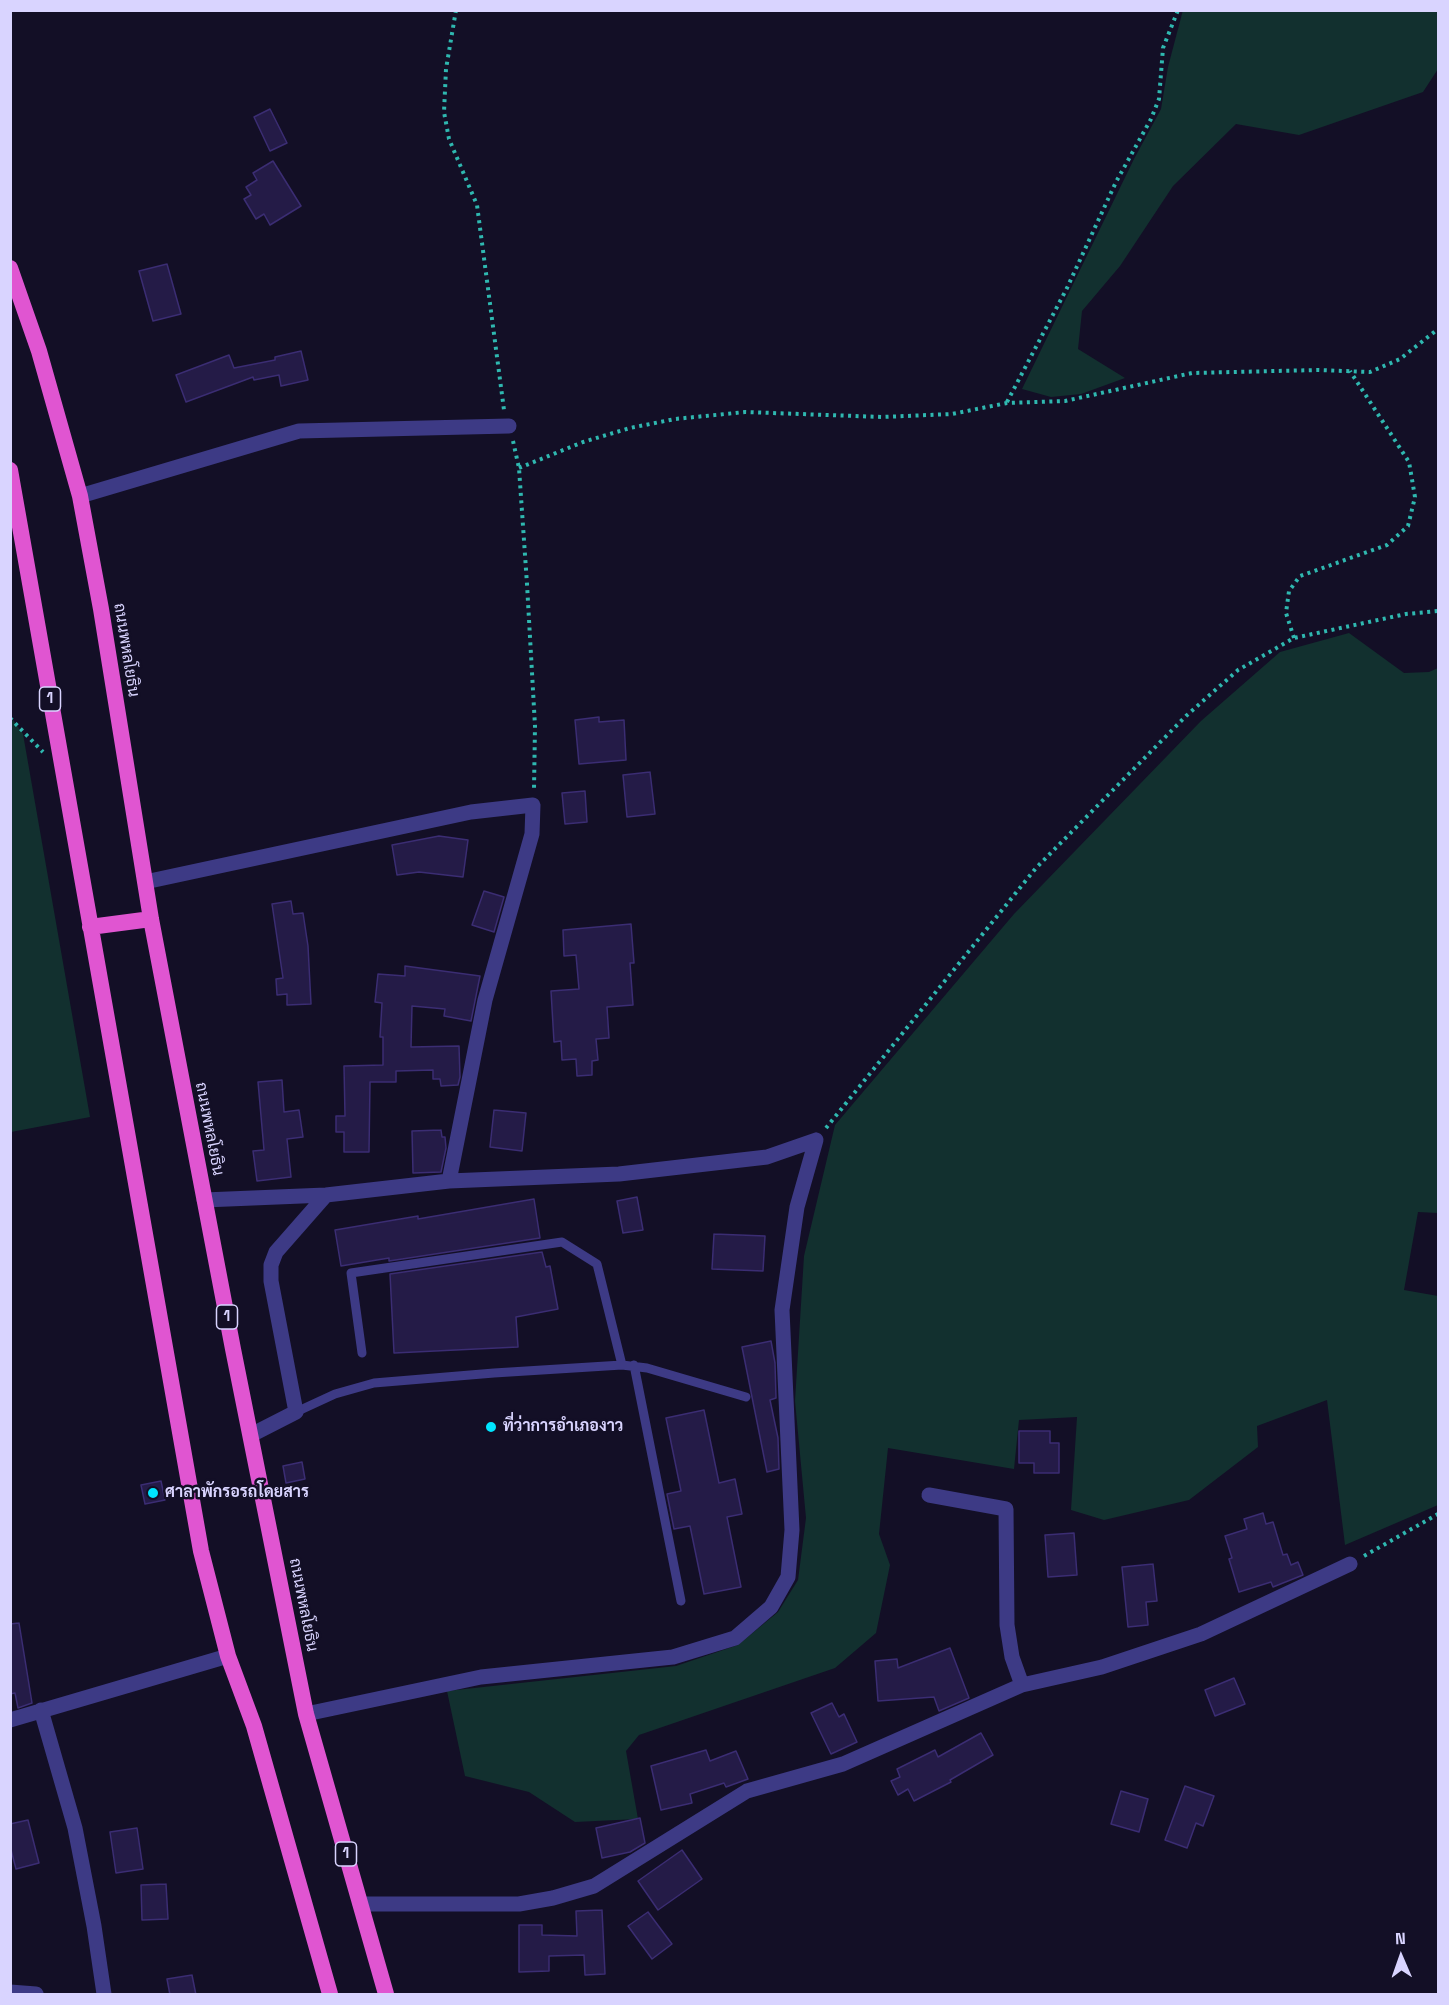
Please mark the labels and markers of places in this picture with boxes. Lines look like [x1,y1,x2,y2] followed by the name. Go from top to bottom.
[503,1417,623,1437] place label: ที่ว่าการอำเภองาว
[484,1420,498,1434] marker: ที่ว่าการอำเภองาว
[165,1483,309,1503] place label: ศาลาพักรอรถโดยสาร
[146,1486,160,1500] marker: ศาลาพักรอรถโดยสาร

